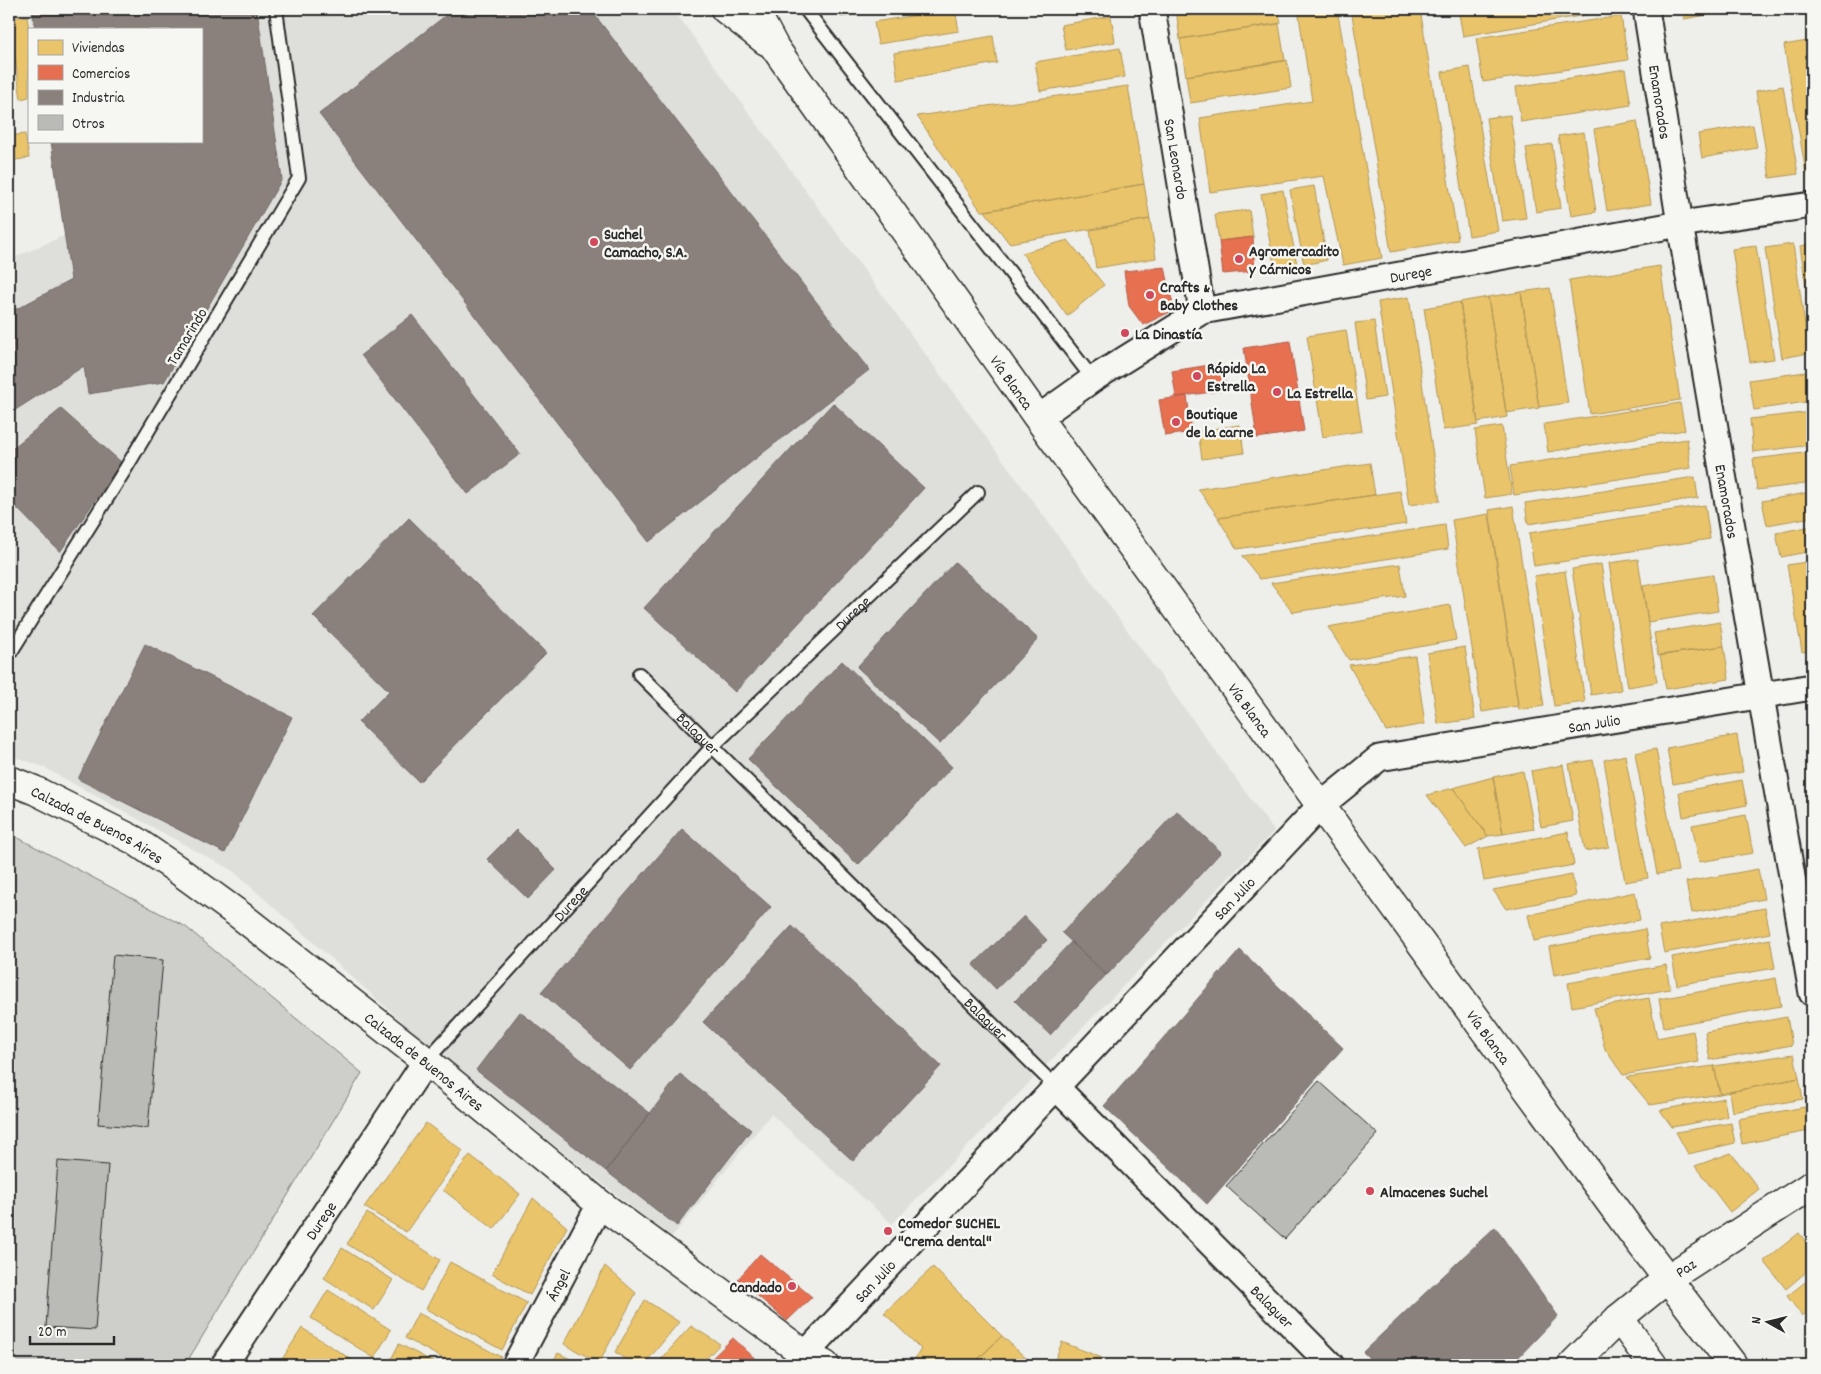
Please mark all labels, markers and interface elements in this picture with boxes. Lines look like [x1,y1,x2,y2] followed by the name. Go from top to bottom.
[28,28,202,142] legend
[72,38,125,60] text: Viviendas
[1641,63,1675,141] street label: Enamorados
[72,64,130,86] text: Comercios
[72,88,125,110] text: Industria
[72,114,105,136] text: Otros
[1156,117,1192,202] street label: San Leonardo
[604,224,687,265] place label: Suchel Camacho, S.A.
[588,236,600,248] marker: Suchel Camacho, S.A.
[1249,241,1339,282] place label: Agromercadito y Cárnicos
[1233,253,1245,265] marker: Agromercadito y Cárnicos
[1388,260,1434,291] street label: Durege
[1160,277,1238,318] place label: Crafts & Baby Clothes
[1144,289,1156,301] marker: Crafts & Baby Clothes
[162,304,214,370] street label: Tamarindo
[1135,324,1203,347] place label: La Dinastía
[1119,327,1131,339] marker: La Dinastía
[983,351,1038,416] street label: Vía Blanca
[1207,358,1267,399] place label: Rápido La Estrella
[1191,370,1203,382] marker: Rápido La Estrella
[1287,383,1354,406] place label: La Estrella
[1271,386,1283,398] marker: La Estrella
[1186,404,1254,445] place label: Boutique de la carne
[1170,416,1182,428] marker: Boutique de la carne
[1707,463,1743,541] street label: Enamorados
[831,591,877,637] street label: Durege
[1221,679,1276,743] street label: Vía Blanca
[670,708,724,762] street label: Balaguer
[1567,710,1622,741] street label: San Julio
[26,781,167,871] street label: Calzada de Buenos Aires
[1209,873,1262,926] street label: San Julio
[549,881,595,928] street label: Durege
[958,993,1012,1047] street label: Balaguer
[1460,1006,1515,1070] street label: Vía Blanca
[358,1008,488,1118] street label: Calzada de Buenos Aires
[1380,1182,1488,1205] place label: Almacenes Suchel
[1364,1185,1376,1197] marker: Almacenes Suchel
[301,1198,344,1245] street label: Durege
[898,1213,1000,1254] place label: Comedor SUCHEL "Crema dental"
[882,1225,894,1237] marker: Comedor SUCHEL "Crema dental"
[1672,1254,1702,1285] street label: Paz
[850,1255,903,1309] street label: San Julio
[542,1265,578,1306] street label: Ángel
[730,1277,782,1300] place label: Candado
[786,1280,798,1292] marker: Candado
[1244,1281,1298,1335] street label: Balaguer
[1744,1296,1794,1346] north arrow
[30,1314,114,1346] scale bar
[1747,1316,1768,1325] text: N
[38,1322,66,1344] text: 20 m

